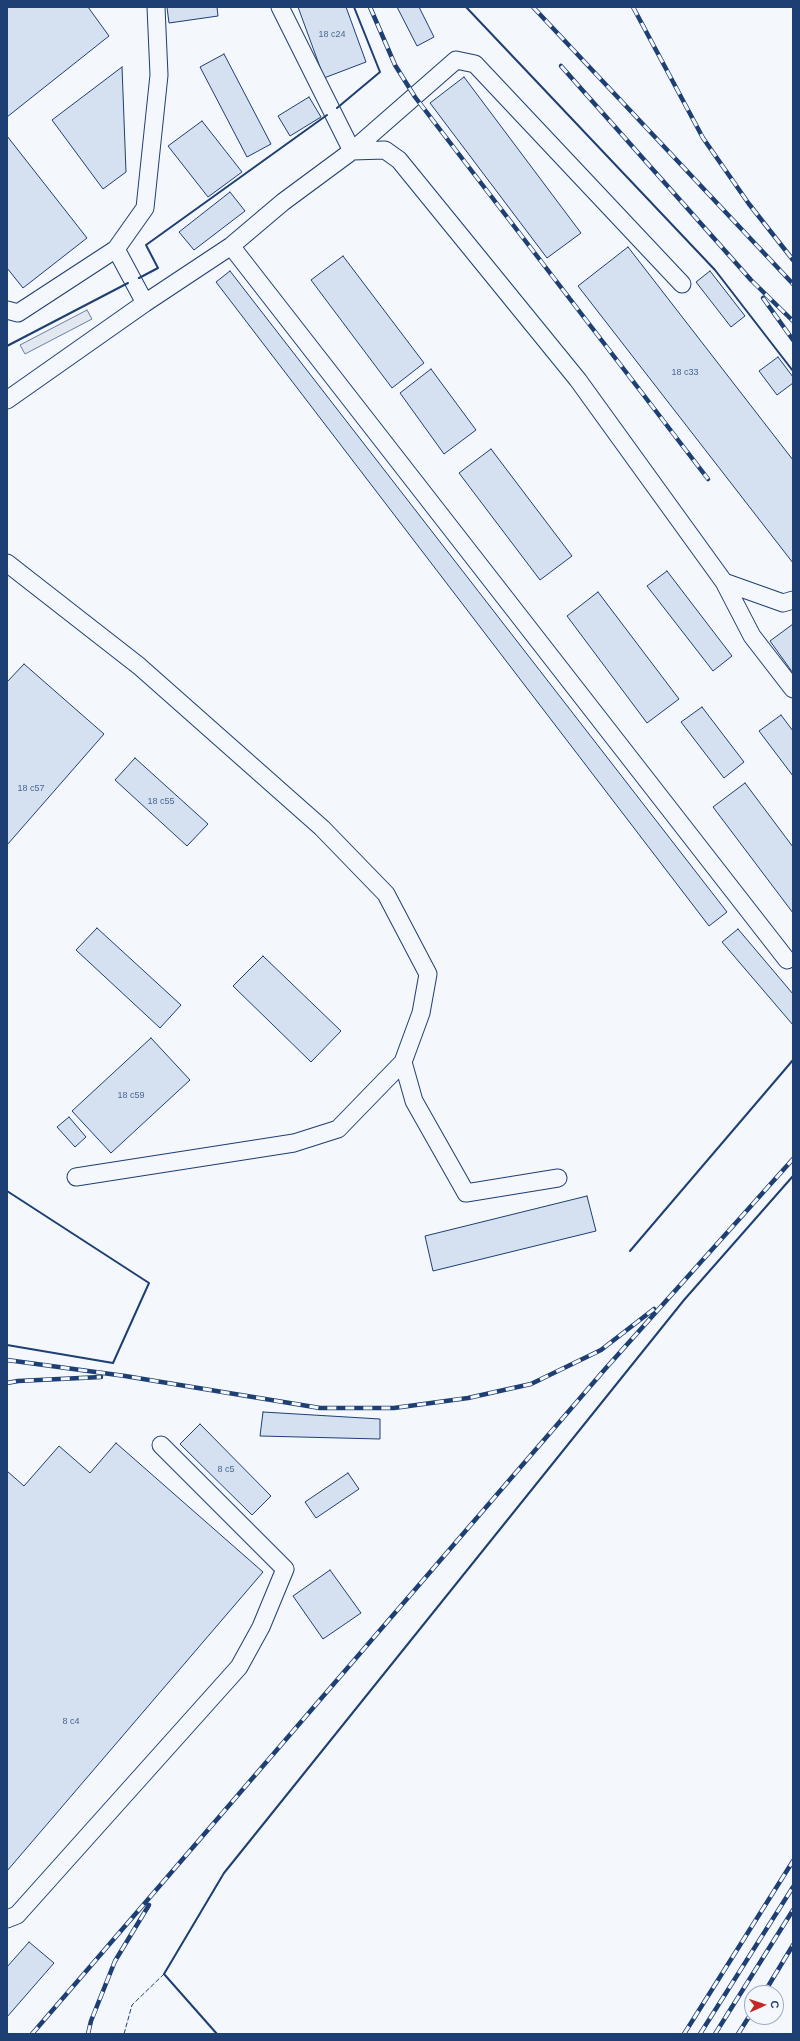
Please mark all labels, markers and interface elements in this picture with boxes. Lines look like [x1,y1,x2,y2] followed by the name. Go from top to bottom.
[318,30,346,40] house number: 18 с24
[671,368,699,378] house number: 18 с33
[17,784,45,794] house number: 18 с57
[147,797,175,807] house number: 18 с55
[117,1091,145,1101] house number: 18 с59
[217,1465,235,1475] house number: 8 с5
[62,1717,80,1727] house number: 8 с4
[744,1985,784,2025] north arrow
[769,2000,781,2009] text: С

